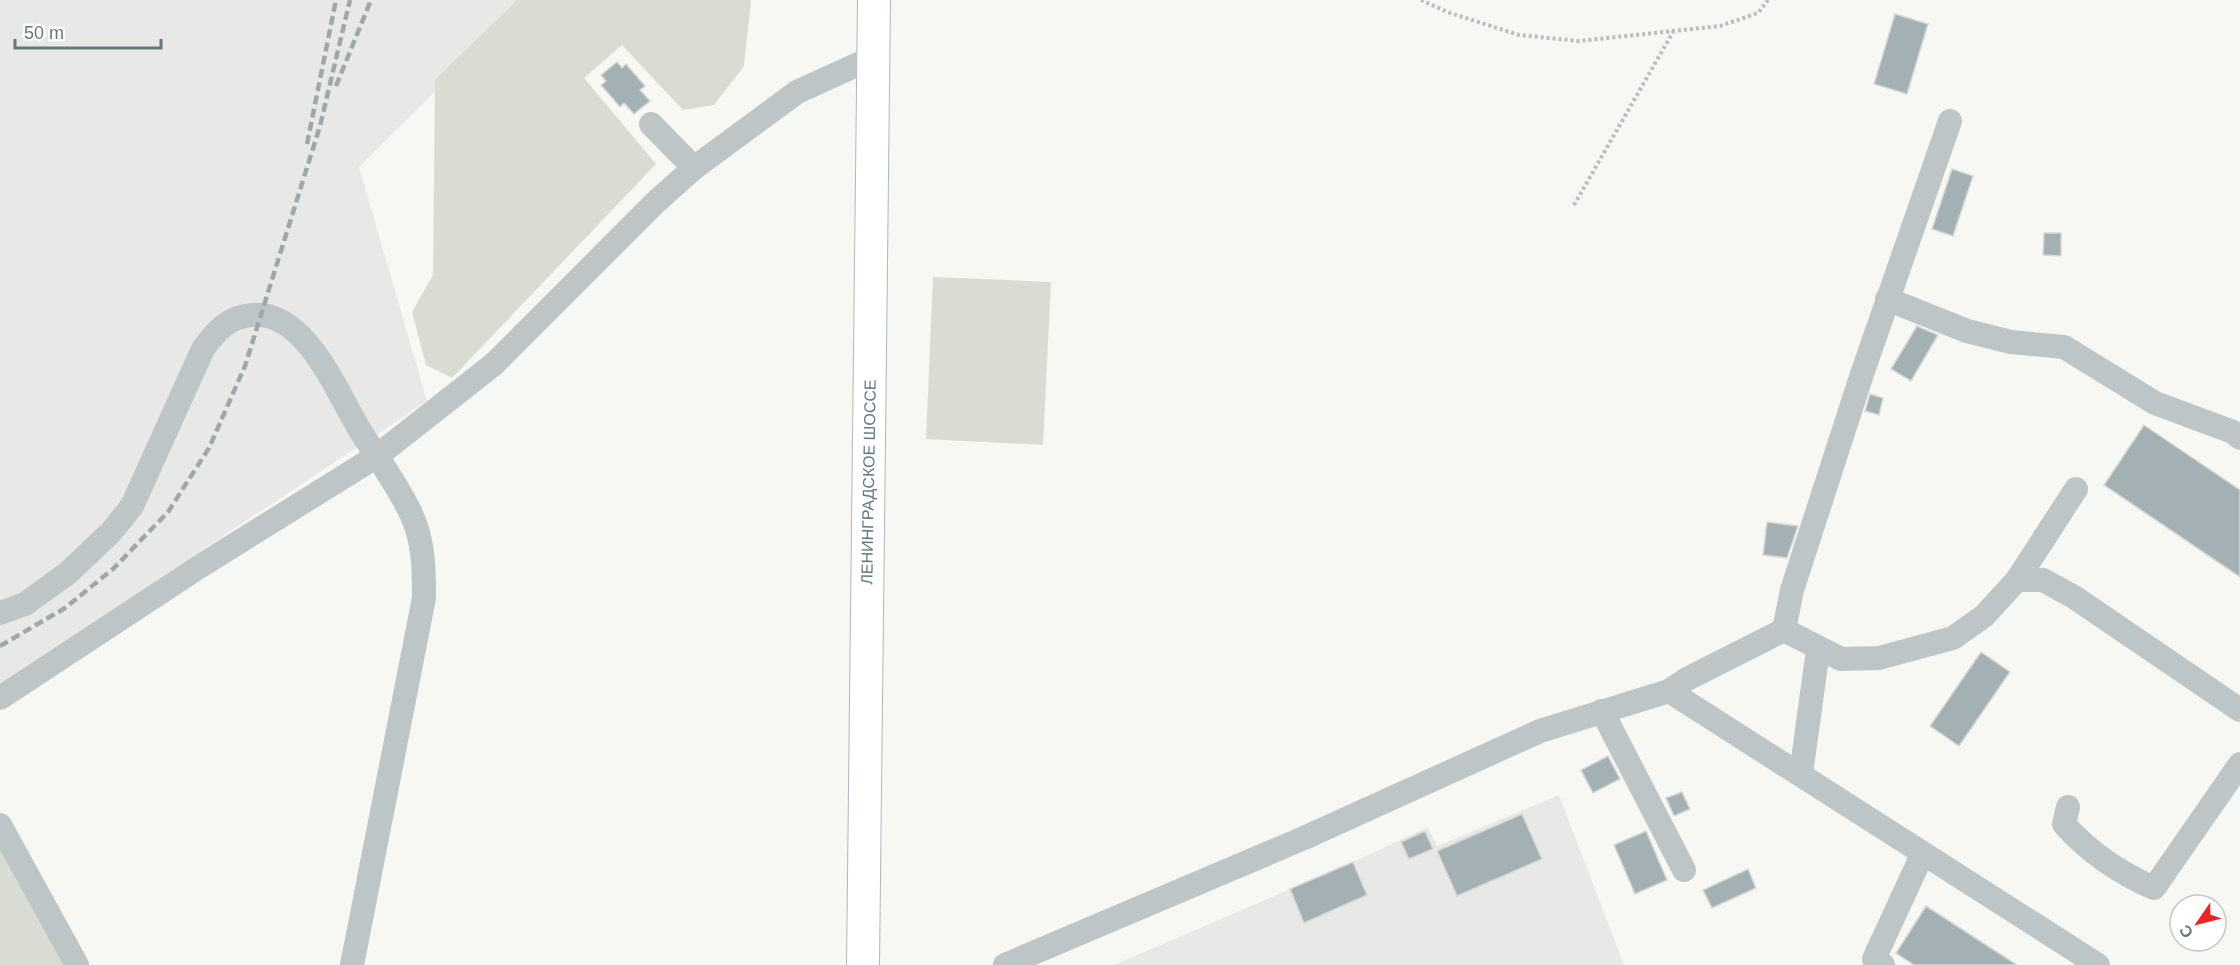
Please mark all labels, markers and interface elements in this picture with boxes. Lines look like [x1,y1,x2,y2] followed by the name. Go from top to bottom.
[15,12,160,50] scale bar
[24,23,64,43] text: 50 m
[858,379,879,585] street label: ЛЕНИНГРАДСКОЕ ШОССЕ
[2168,893,2228,953] north arrow
[2176,921,2196,941] text: С

